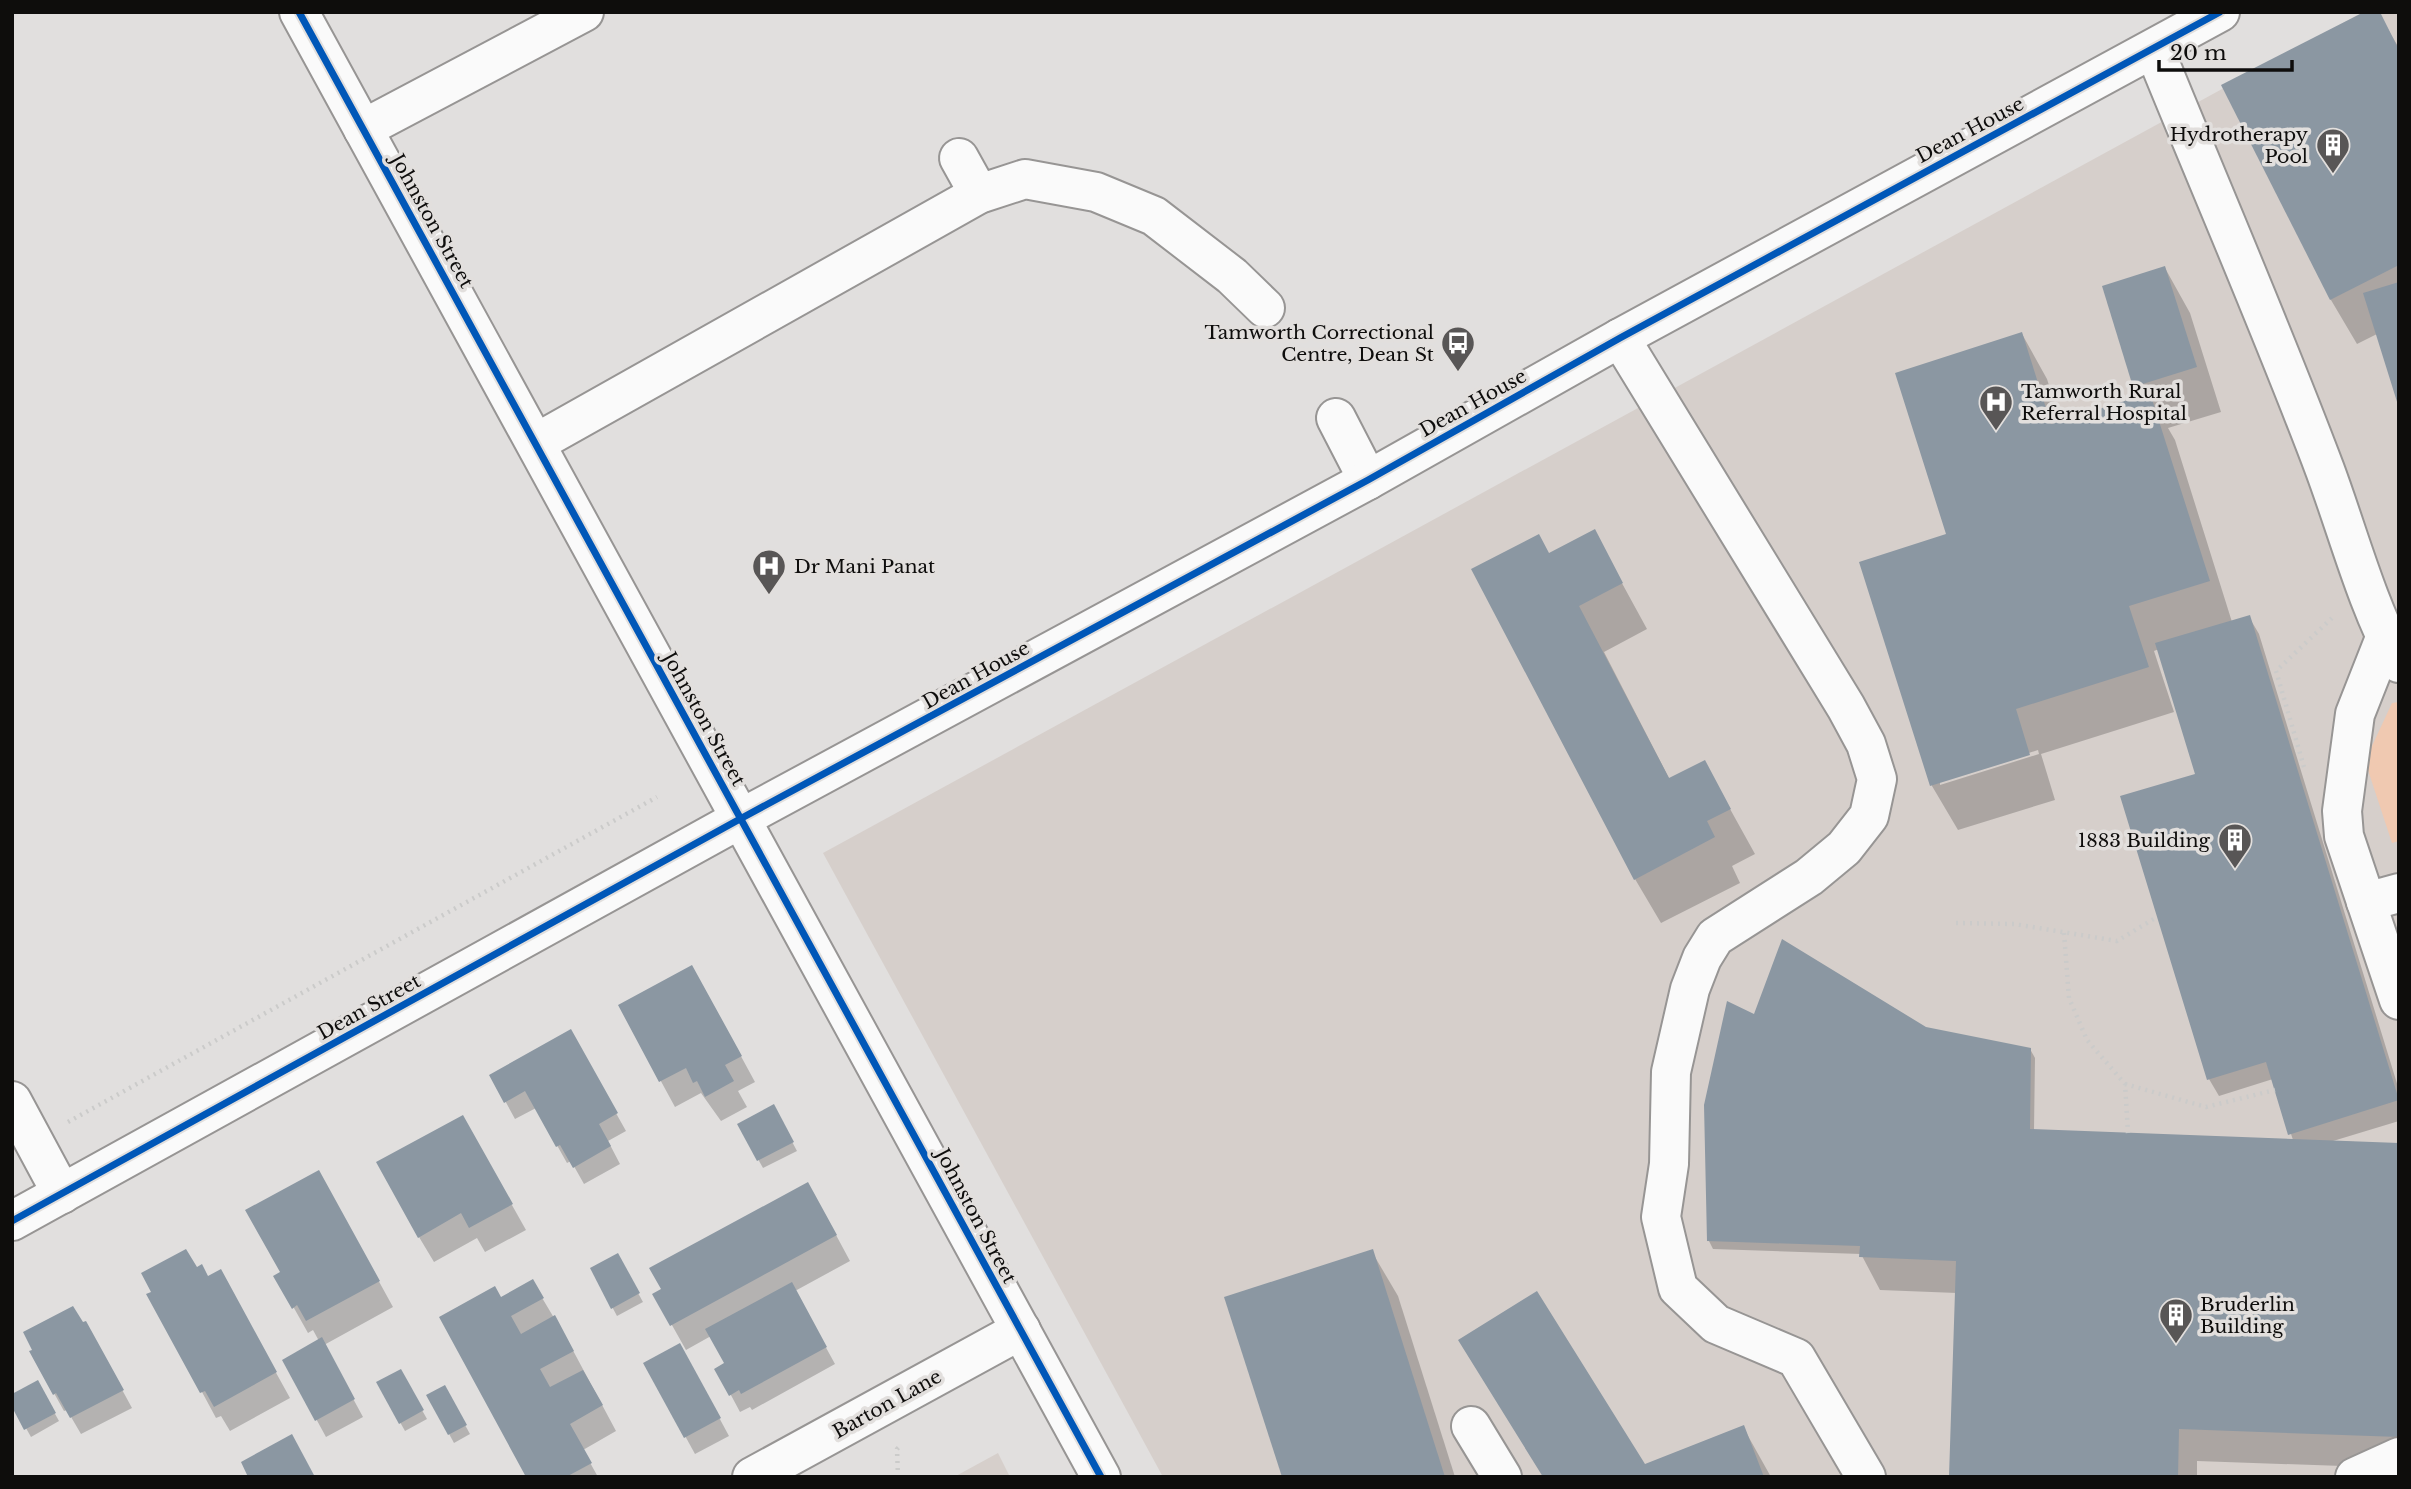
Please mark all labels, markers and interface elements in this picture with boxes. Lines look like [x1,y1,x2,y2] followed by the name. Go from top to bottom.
[2159,28,2292,72] scale bar
[2170,40,2227,66] text: 20 m
[1912,92,2028,168] street label: Dean House
[2170,123,2308,168] place label: Hydrotherapy Pool
[2314,126,2352,175] building icon: Hydrotherapy Pool
[384,147,479,293] street label: Johnston Street
[1205,321,1435,366] place label: Tamworth Correctional Centre, Dean St
[1439,324,1477,373] bus stop icon: Tamworth Correctional Centre, Dean St
[1416,364,1530,442] street label: Dean House
[2021,380,2187,425] place label: Tamworth Rural Referral Hospital
[1977,383,2015,432] hospital icon: Tamworth Rural Referral Hospital
[750,547,788,596] hospital icon: Dr Mani Panat
[794,555,936,578] place label: Dr Mani Panat
[919,636,1033,714] street label: Dean House
[656,645,751,791] street label: Johnston Street
[2216,821,2254,870] building icon: 1883 Building
[2078,829,2211,852] place label: 1883 Building
[314,969,425,1045] street label: Dean Street
[929,1142,1022,1288] street label: Johnston Street
[2200,1293,2295,1338] place label: Bruderlin Building
[2157,1296,2195,1345] building icon: Bruderlin Building
[829,1365,945,1443] street label: Barton Lane

